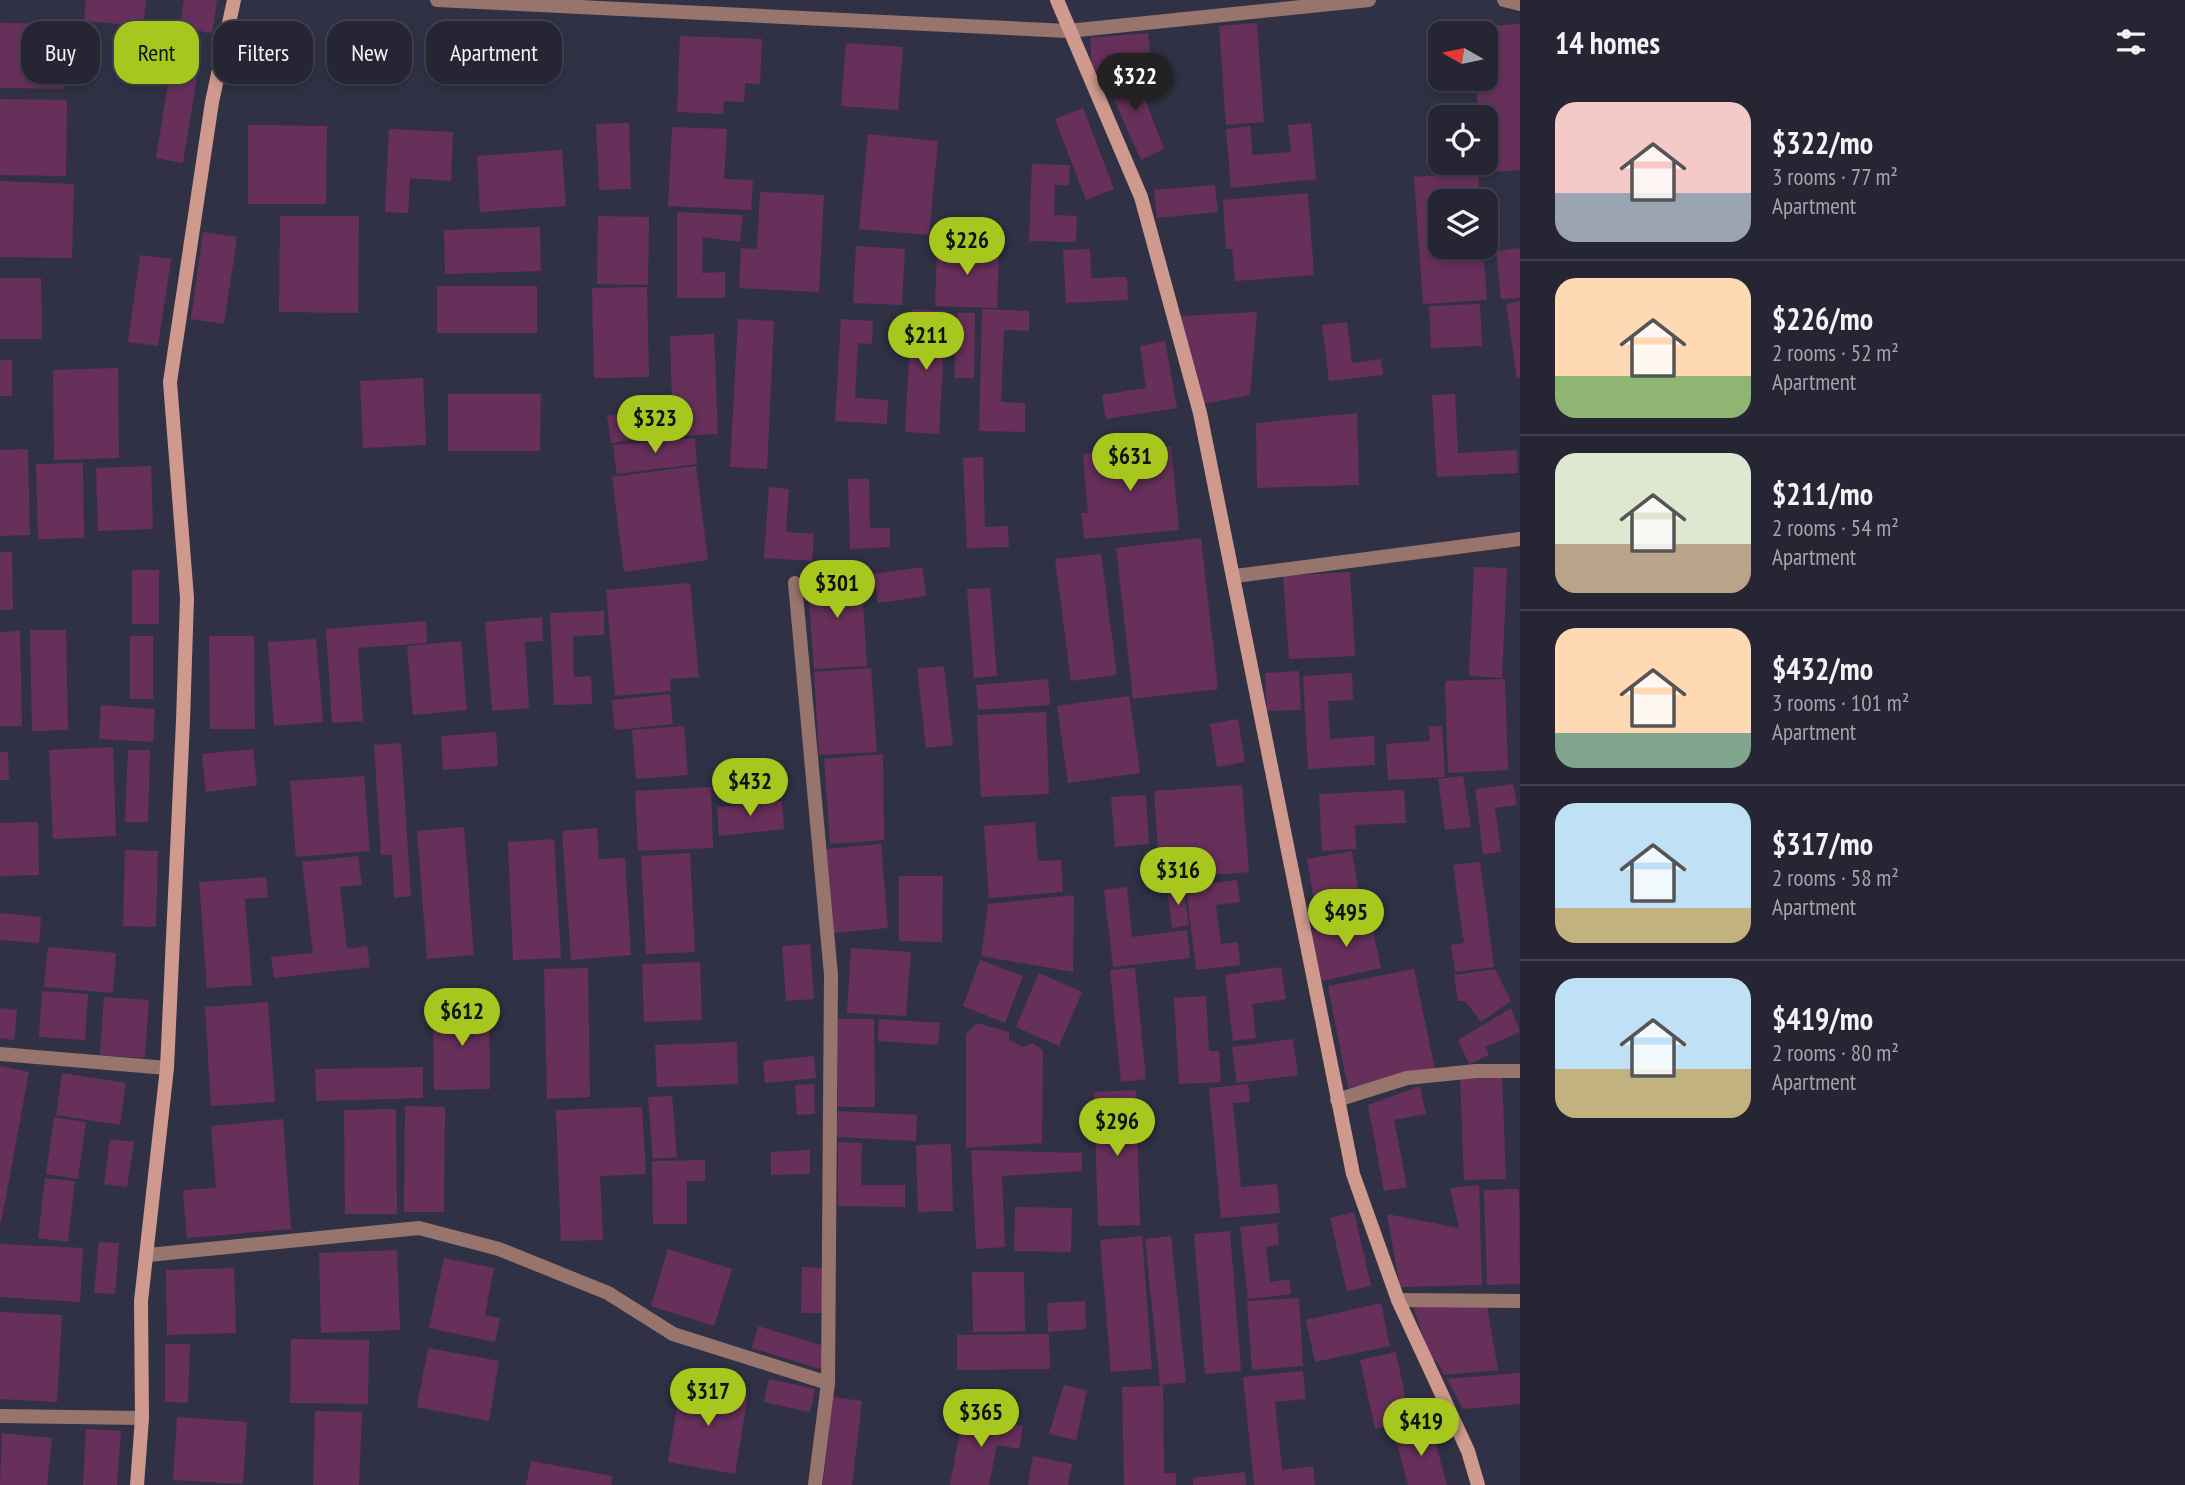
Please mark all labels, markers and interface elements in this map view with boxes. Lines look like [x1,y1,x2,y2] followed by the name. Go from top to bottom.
[21,21,100,84] chip: Buy
[114,21,199,84] chip: Rent
[213,21,313,84] chip: Filters
[327,21,412,84] chip: New
[426,21,562,84] chip: Apartment
[1428,21,1498,91] north arrow
[1428,21,1498,259] map controls
[1555,23,1660,62] text: 14 homes
[2112,23,2150,61] icon: filters
[1094,54,1176,113] pin: $322
[1113,61,1157,90] text: $322
[1428,105,1498,175] button: locate
[1772,123,1873,162] text: $322/mo
[1611,130,1695,214] icon: home
[1772,162,1898,191] text: 3 rooms · 77 m²
[1428,189,1498,259] button: layers
[1772,191,1856,220] text: Apartment
[926,218,1008,277] pin: $226
[945,225,989,254] text: $226
[1772,299,1873,338] text: $226/mo
[1611,306,1695,390] icon: home
[885,312,967,372] pin: $211
[904,320,948,349] text: $211
[1772,338,1899,367] text: 2 rooms · 52 m²
[1772,367,1856,396] text: Apartment
[614,396,696,455] pin: $323
[633,403,677,432] text: $323
[1089,434,1171,493] pin: $631
[1108,441,1152,470] text: $631
[1772,474,1873,513] text: $211/mo
[1611,481,1695,565] icon: home
[1772,513,1899,542] text: 2 rooms · 54 m²
[1772,542,1856,571] text: Apartment
[796,560,878,620] pin: $301
[815,568,859,597] text: $301
[1772,649,1873,688] text: $432/mo
[1611,656,1695,740] icon: home
[1772,688,1909,717] text: 3 rooms · 101 m²
[1772,717,1856,746] text: Apartment
[709,758,791,818] pin: $432
[728,766,772,795] text: $432
[1772,824,1873,863] text: $317/mo
[1611,831,1695,915] icon: home
[1137,848,1219,907] pin: $316
[1156,855,1200,884] text: $316
[1772,863,1899,892] text: 2 rooms · 58 m²
[1305,890,1387,949] pin: $495
[1772,892,1856,921] text: Apartment
[1324,897,1368,926] text: $495
[421,988,503,1048] pin: $612
[440,996,484,1025] text: $612
[1772,999,1873,1038] text: $419/mo
[1611,1006,1695,1090] icon: home
[1772,1038,1899,1067] text: 2 rooms · 80 m²
[1772,1067,1856,1096] text: Apartment
[1076,1098,1158,1158] pin: $296
[1095,1106,1139,1135] text: $296
[667,1368,749,1428] pin: $317
[686,1376,730,1405] text: $317
[940,1390,1022,1449] pin: $365
[959,1397,1003,1426] text: $365
[1380,1398,1462,1458] pin: $419
[1399,1406,1443,1435] text: $419

